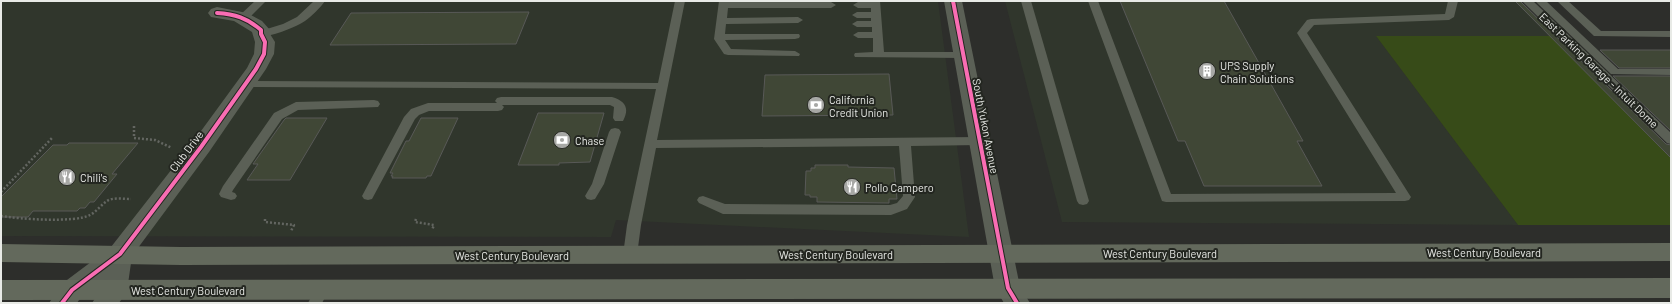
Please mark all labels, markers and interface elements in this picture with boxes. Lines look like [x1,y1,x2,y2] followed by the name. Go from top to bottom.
[1537,10,1661,130] street label: East Parking Garage - Intuit Dome
[1220,59,1294,85] place label: UPS Supply Chain Solutions
[1197,61,1217,81] building icon: UPS Supply Chain Solutions
[970,77,1002,175] street label: South Yukon Avenue
[829,93,888,119] place label: California Credit Union
[806,95,826,115] bank icon: California Credit Union
[166,128,206,174] street label: Club Drive
[552,130,572,150] bank icon: Chase
[575,134,605,147] place label: Chase
[57,167,77,187] restaurant icon: Chili's
[80,171,107,184] place label: Chili's
[842,177,862,197] restaurant icon: Pollo Campero
[865,181,934,194] place label: Pollo Campero
[1427,246,1541,259] street label: West Century Boulevard
[1103,247,1217,260] street label: West Century Boulevard
[779,248,893,261] street label: West Century Boulevard
[455,249,569,262] street label: West Century Boulevard
[131,284,245,297] street label: West Century Boulevard

